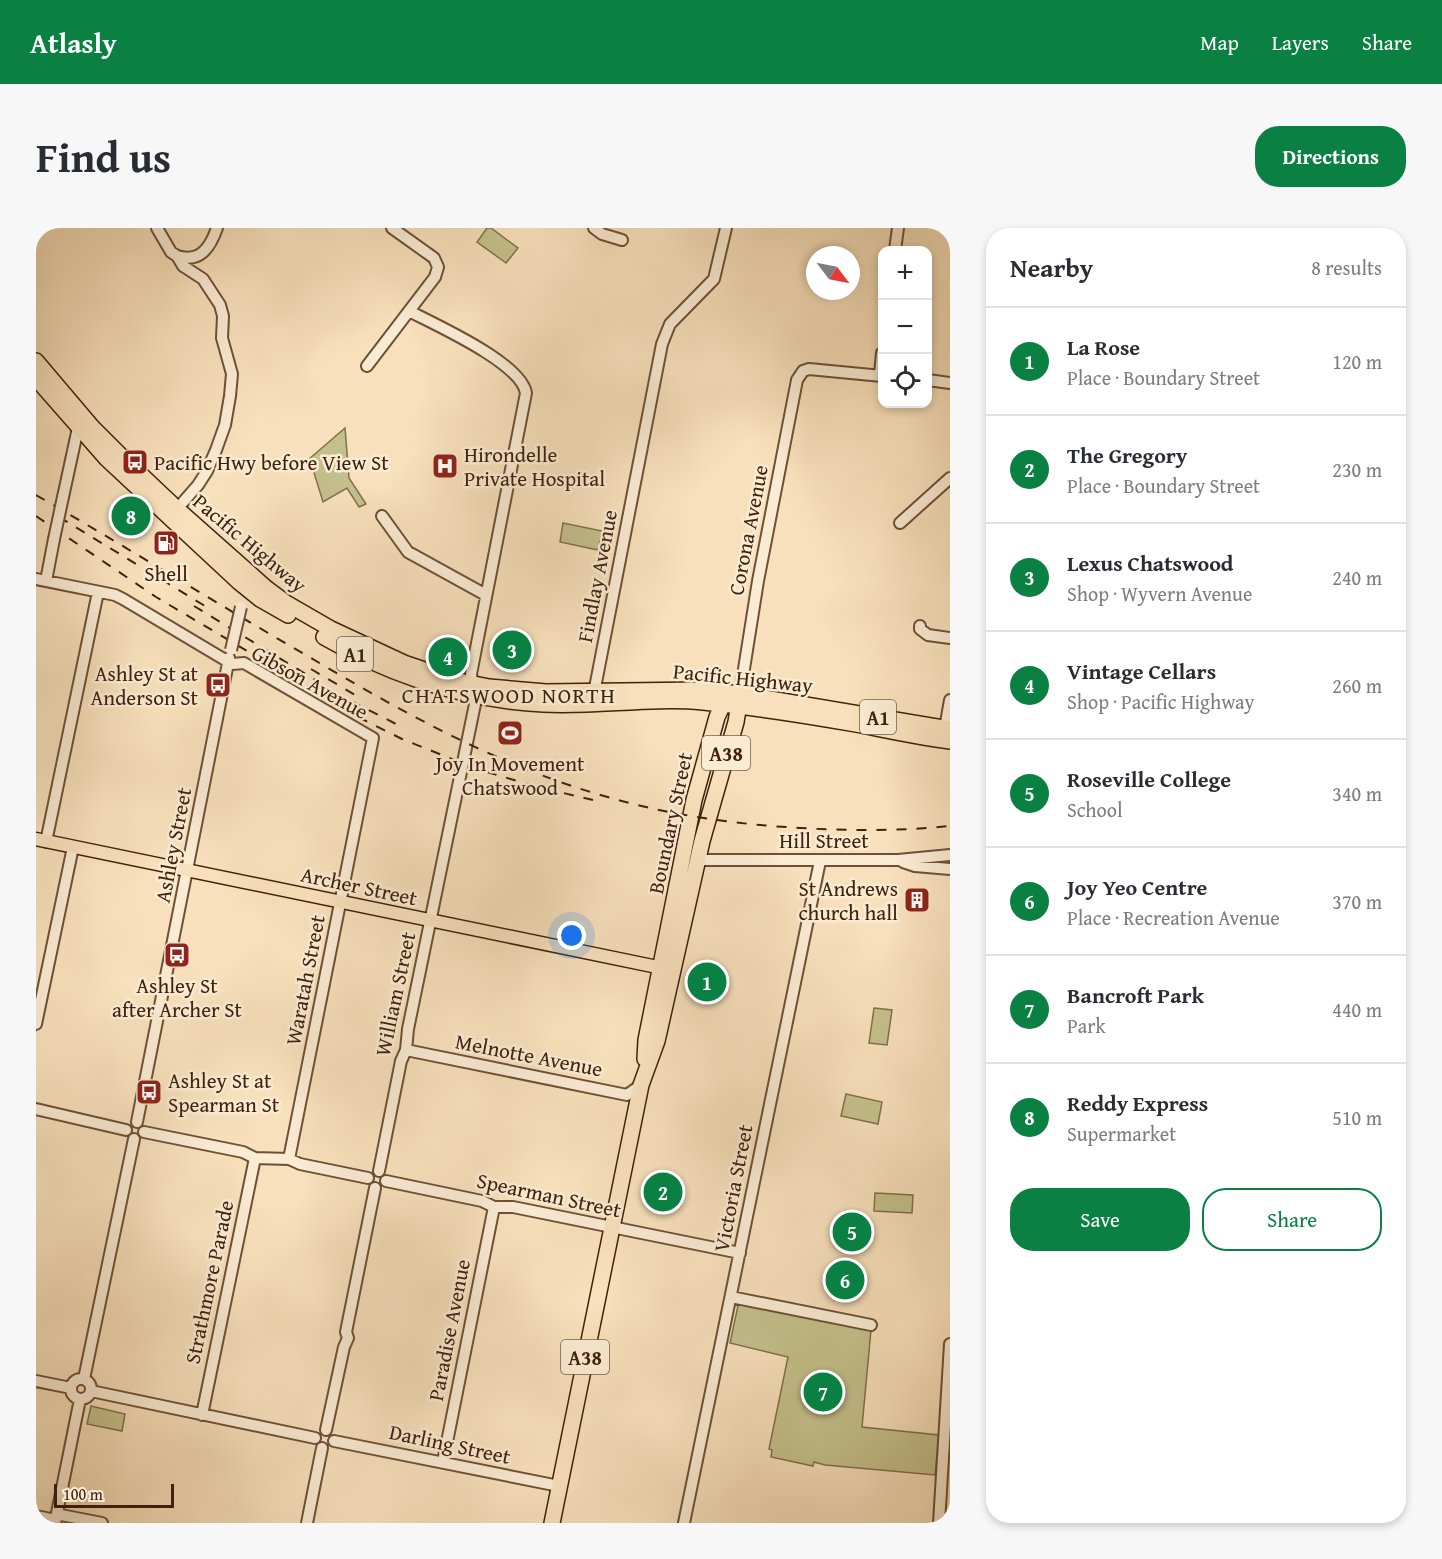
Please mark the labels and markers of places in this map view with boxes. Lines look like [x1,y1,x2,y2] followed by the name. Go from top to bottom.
[464,439,605,494] place label: Hirondelle Private Hospital
[120,447,150,477] bus stop icon: Pacific Hwy before View St
[154,447,389,478] place label: Pacific Hwy before View St
[430,451,460,481] hospital icon: Hirondelle Private Hospital
[112,494,151,538] pin: 8
[151,528,181,558] fuel station icon: Shell
[144,558,188,589] place label: Shell
[492,628,532,672] pin: 3
[428,634,468,680] pin: 4
[91,658,199,713] place label: Ashley St at Anderson St
[203,670,233,700] bus stop icon: Ashley St at Anderson St
[495,718,525,748] sports icon: Joy In Movement Chatswood
[433,748,585,803] place label: Joy In Movement Chatswood
[799,873,898,928] place label: St Andrews church hall
[902,885,932,915] building icon: St Andrews church hall
[162,940,192,970] bus stop icon: Ashley St after Archer St
[688,960,726,1005] pin: 1
[112,970,243,1025] place label: Ashley St after Archer St
[168,1065,280,1120] place label: Ashley St at Spearman St
[134,1077,164,1107] bus stop icon: Ashley St at Spearman St
[644,1170,682,1214] pin: 2
[832,1210,872,1254] pin: 5
[826,1258,864,1302] pin: 6
[804,1370,842,1414] pin: 7

